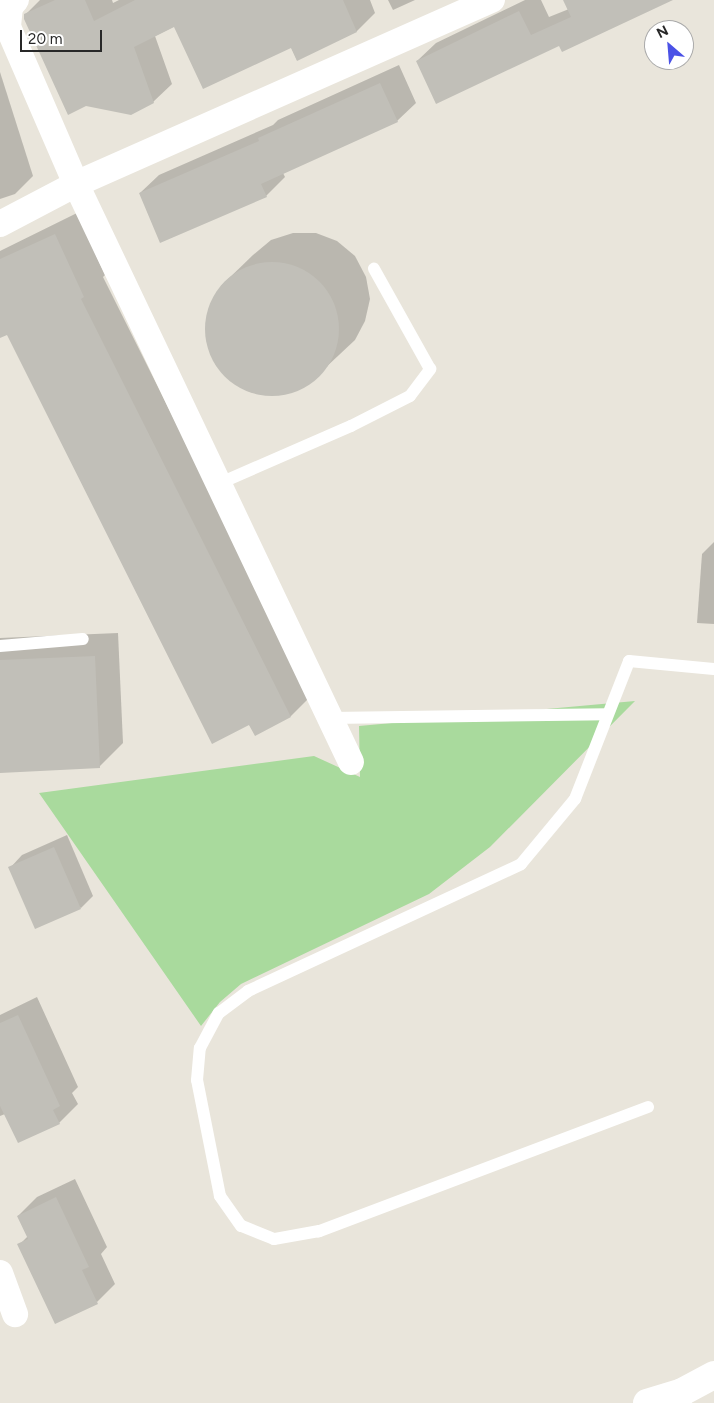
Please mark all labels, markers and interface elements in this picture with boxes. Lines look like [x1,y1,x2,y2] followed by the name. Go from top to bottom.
[22,20,105,52] scale bar
[644,20,694,70] north arrow
[654,22,671,42] text: N
[28,30,62,48] text: 20 m

